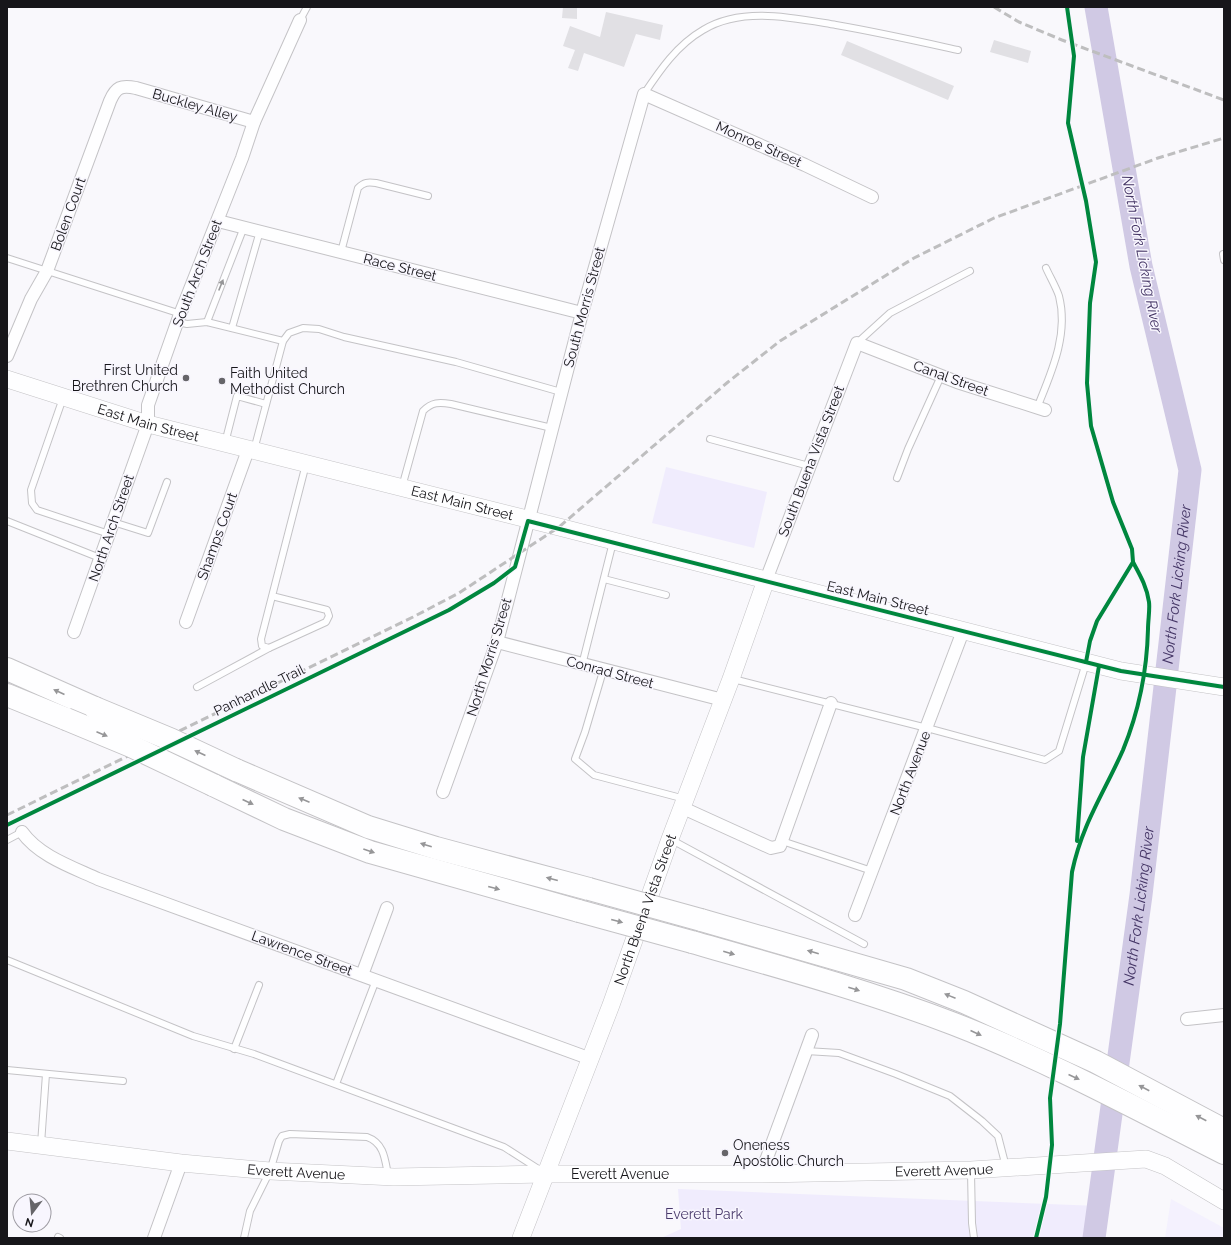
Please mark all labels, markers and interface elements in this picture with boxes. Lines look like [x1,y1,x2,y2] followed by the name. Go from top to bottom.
[151,85,240,125] street label: Buckley Alley
[714,118,805,170] street label: Monroe Street
[1118,174,1166,335] water label: North Fork Licking River
[47,175,89,253] street label: Bolen Court
[169,217,225,329] street label: South Arch Street
[560,245,608,369] street label: South Morris Street
[362,250,439,284] street label: Race Street
[219,279,225,291] one-way arrow
[911,357,991,399] street label: Canal Street
[72,362,178,394] place label: First United Brethren Church
[230,365,345,397] place label: Faith United Methodist Church
[181,373,191,383] marker: First United Brethren Church
[217,376,227,386] marker: Faith United Methodist Church
[775,383,847,539] street label: South Buena Vista Street
[96,400,201,445] street label: East Main Street
[85,472,137,584] street label: North Arch Street
[410,482,515,523] street label: East Main Street
[194,490,240,582] street label: Shamps Court
[1159,503,1195,665] water label: North Fork Licking River
[825,578,931,618] street label: East Main Street
[463,596,515,718] street label: North Morris Street
[565,653,656,691] street label: Conrad Street
[211,661,307,719] street label: Panhandle Trail
[53,689,65,695] one-way arrow
[887,729,933,817] street label: North Avenue
[97,732,109,738] one-way arrow
[195,750,206,756] one-way arrow
[299,797,310,803] one-way arrow
[243,799,254,805] one-way arrow
[1120,825,1158,987] water label: North Fork Licking River
[611,831,679,987] street label: North Buena Vista Street
[420,842,432,848] one-way arrow
[363,849,375,855] one-way arrow
[545,876,557,882] one-way arrow
[487,885,500,891] one-way arrow
[610,919,623,925] one-way arrow
[249,927,355,979] street label: Lawrence Street
[807,949,819,955] one-way arrow
[723,950,735,956] one-way arrow
[848,986,860,992] one-way arrow
[943,993,955,999] one-way arrow
[970,1030,982,1037] one-way arrow
[1069,1074,1080,1080] one-way arrow
[1139,1085,1150,1092] one-way arrow
[1196,1115,1207,1122] one-way arrow
[733,1137,844,1169] place label: Oneness Apostolic Church
[720,1148,730,1158] marker: Oneness Apostolic Church
[246,1161,346,1183] street label: Everett Avenue
[895,1161,994,1179] street label: Everett Avenue
[571,1166,669,1182] street label: Everett Avenue
[12,1193,52,1233] north arrow
[665,1206,744,1222] park label: Everett Park
[24,1215,35,1230] text: N

